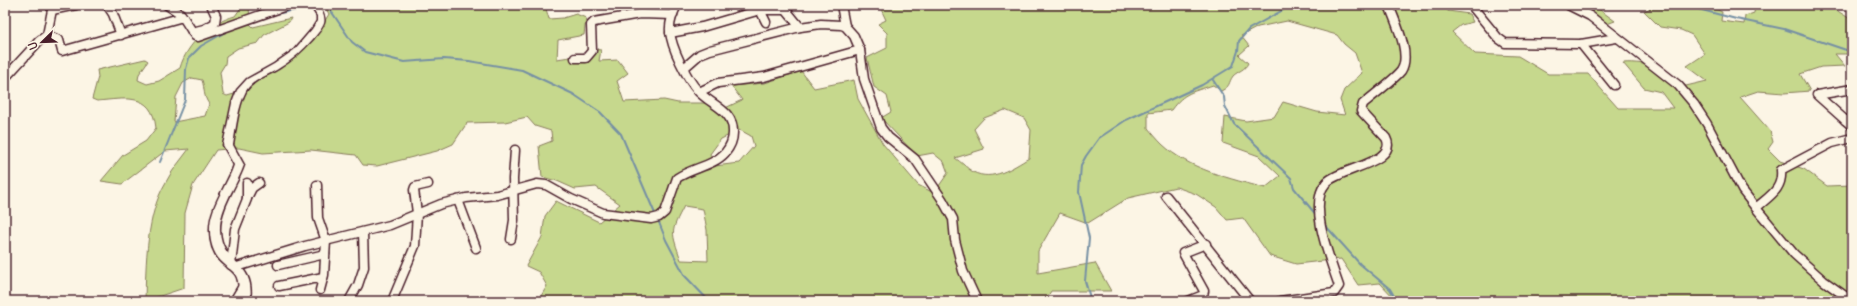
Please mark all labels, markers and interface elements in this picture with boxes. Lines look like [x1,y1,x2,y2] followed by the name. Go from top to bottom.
[22,22,62,62] north arrow
[25,40,41,52] text: U

